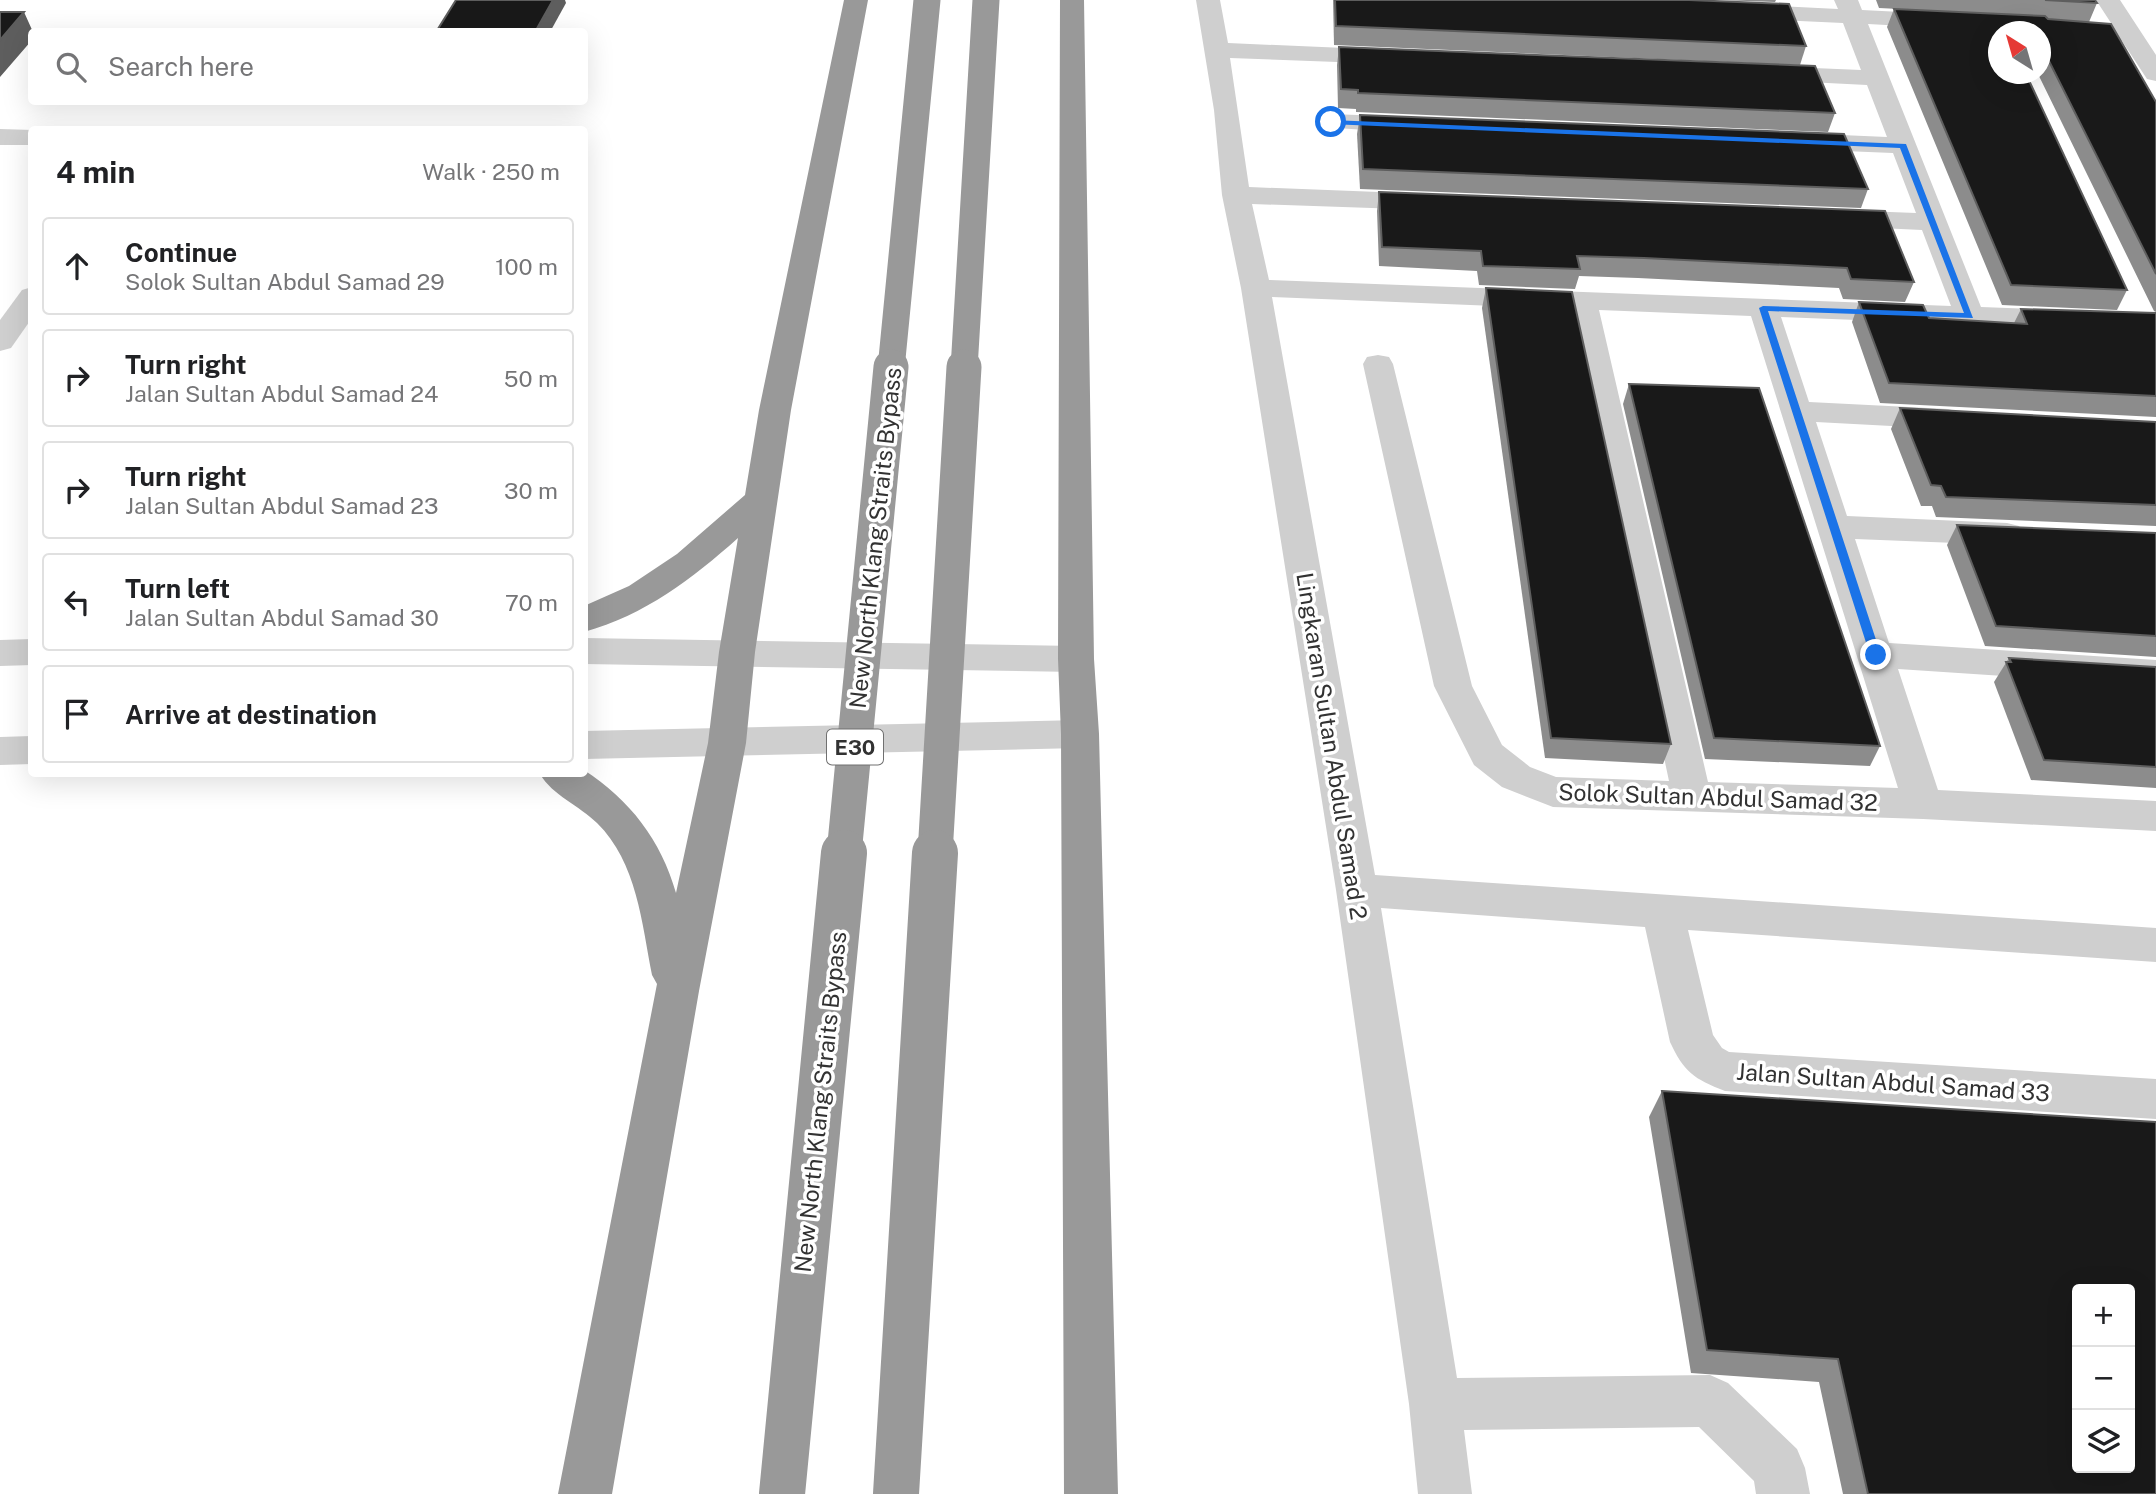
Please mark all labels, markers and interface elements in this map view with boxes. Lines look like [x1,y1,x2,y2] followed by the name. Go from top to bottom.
[1988,21,2051,84] north arrow
[28,28,588,105] search box
[52,48,90,86] icon: search
[108,51,254,82] text: Search here
[1315,106,1346,137] route start
[56,154,135,190] text: 4 min
[422,158,560,185] text: Walk · 250 m
[125,237,237,268] text: Continue
[58,247,96,285] icon: ahead
[495,253,558,280] text: 100 m
[125,268,445,295] text: Solok Sultan Abdul Samad 29
[125,349,247,380] text: Turn right
[58,359,96,397] icon: right
[504,365,558,392] text: 50 m
[844,366,906,710] street label: New North Klang Straits Bypass
[125,380,438,407] text: Jalan Sultan Abdul Samad 24
[125,461,247,492] text: Turn right
[58,471,96,509] icon: right
[504,477,558,504] text: 30 m
[125,492,439,519] text: Jalan Sultan Abdul Samad 23
[1291,570,1373,922] street label: Lingkaran Sultan Abdul Samad 2
[125,573,230,604] text: Turn left
[58,583,96,621] icon: left
[505,589,558,616] text: 70 m
[125,604,439,631] text: Jalan Sultan Abdul Samad 30
[1860,639,1891,670] route end
[58,695,96,733] icon: arrive
[125,699,377,730] text: Arrive at destination
[827,730,883,764] road number: E30
[1558,778,1878,816] street label: Solok Sultan Abdul Samad 32
[789,930,851,1274] street label: New North Klang Straits Bypass
[1735,1058,2051,1106] street label: Jalan Sultan Abdul Samad 33
[2072,1284,2135,1473] map controls
[2072,1284,2135,1347] button: +
[2072,1347,2135,1410] button: −
[2072,1410,2135,1473] button: layers

